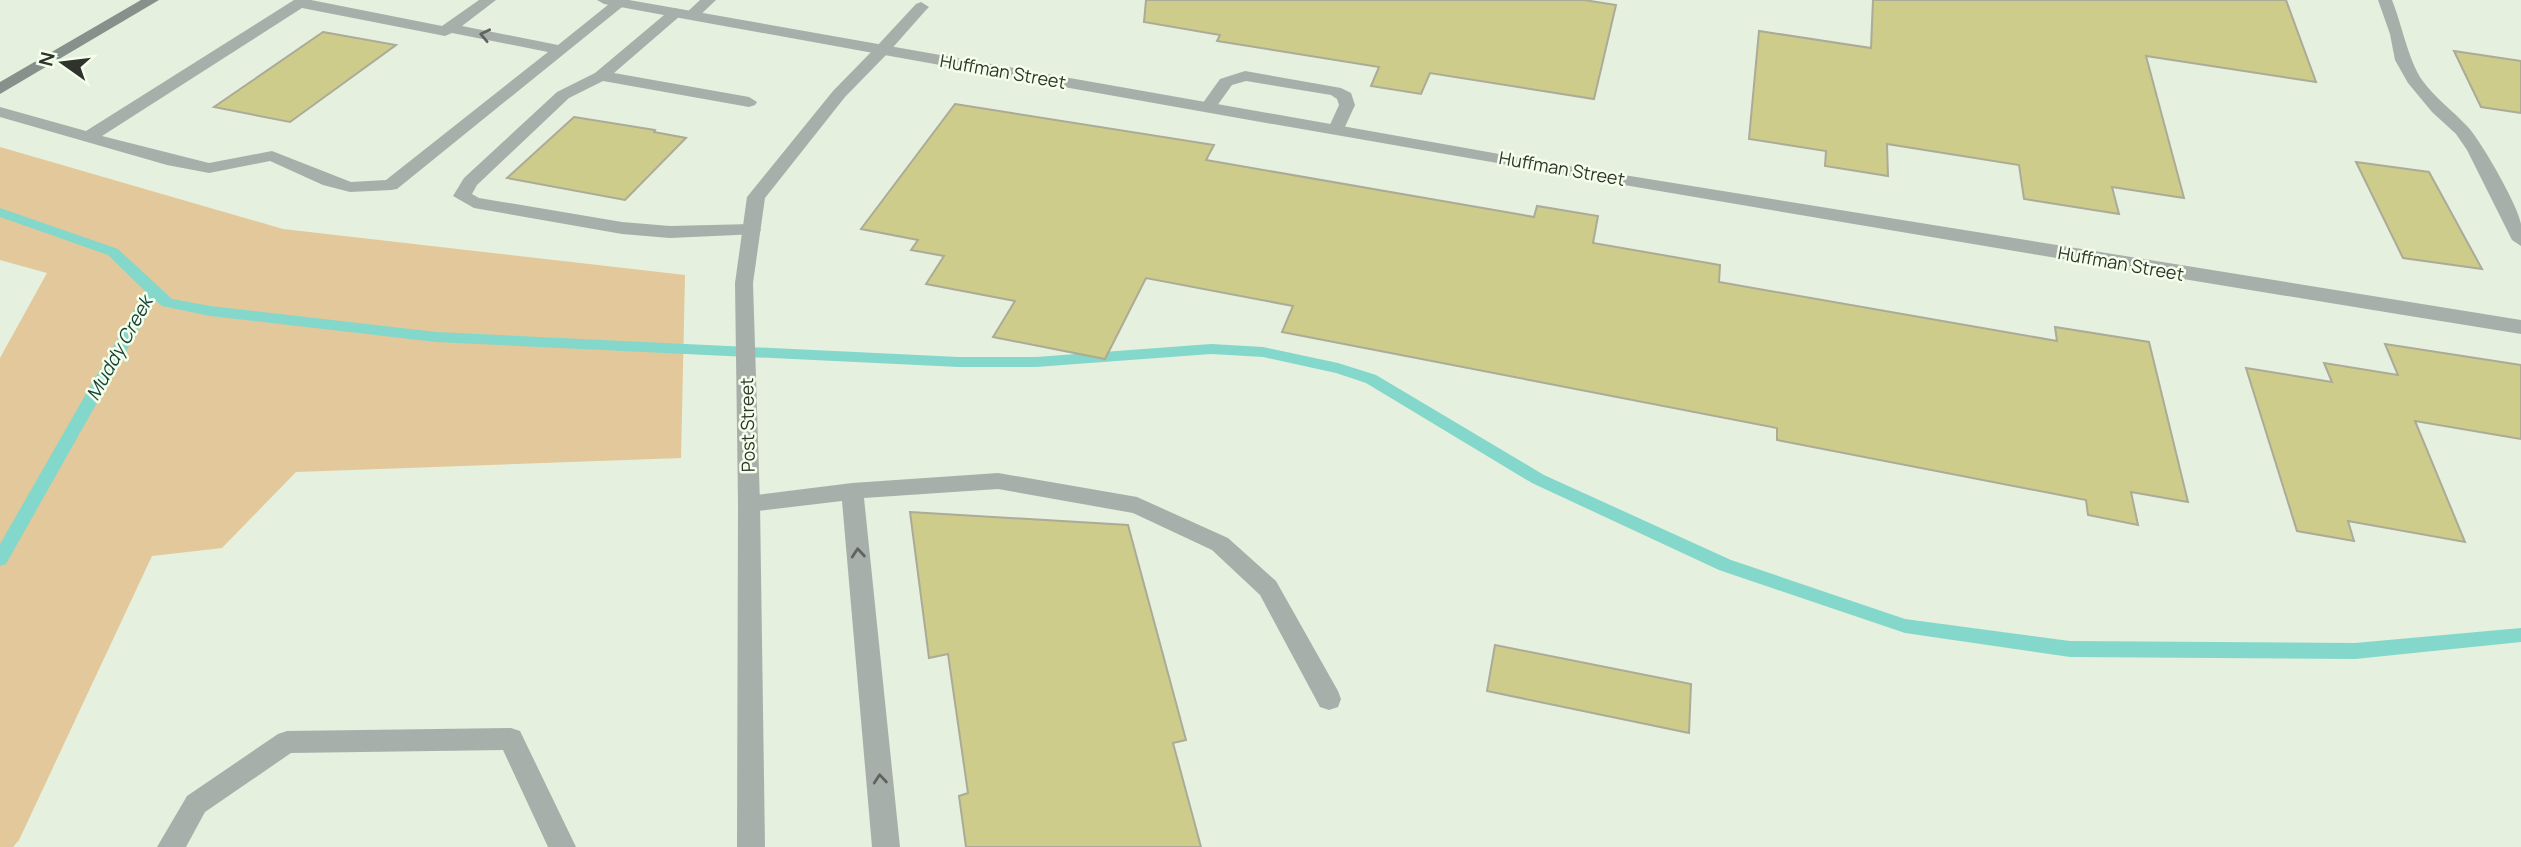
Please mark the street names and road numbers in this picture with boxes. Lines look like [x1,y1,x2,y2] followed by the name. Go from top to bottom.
[938,48,1068,94] street label: Huffman Street
[1497,145,1627,191] street label: Huffman Street
[2056,240,2186,286] street label: Huffman Street
[734,378,760,472] street label: Post Street

